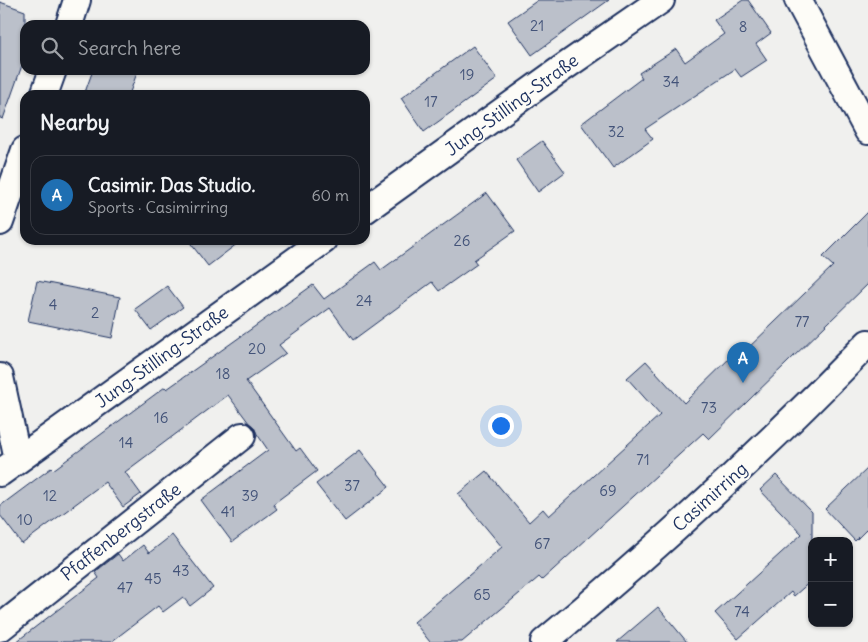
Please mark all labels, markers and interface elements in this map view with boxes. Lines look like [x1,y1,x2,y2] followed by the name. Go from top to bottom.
[530,16,544,35] house number: 21
[739,17,747,36] house number: 8
[20,20,370,75] search box
[38,34,66,62] icon: search
[78,36,181,60] text: Search here
[441,48,583,161] street label: Jung-Stilling-Straße
[460,65,474,84] house number: 19
[662,72,680,91] house number: 34
[424,92,438,111] house number: 17
[40,109,110,136] text: Nearby
[608,122,624,141] house number: 32
[88,173,255,197] text: Casimir. Das Studio.
[52,185,62,205] text: A
[311,185,349,205] text: 60 m
[88,197,228,217] text: Sports · Casimirring
[454,231,470,250] house number: 26
[356,291,373,310] house number: 24
[49,295,58,314] house number: 4
[91,300,233,413] street label: Jung-Stilling-Straße
[91,303,99,322] house number: 2
[795,312,809,331] house number: 77
[248,339,266,358] house number: 20
[727,342,759,383] pin: A
[216,364,230,383] house number: 18
[701,398,717,417] house number: 73
[154,408,168,427] house number: 16
[488,413,514,439] your location
[119,433,134,452] house number: 14
[636,450,650,469] house number: 71
[667,457,752,536] street label: Casimirring
[344,476,360,495] house number: 37
[56,478,185,586] street label: Pfaffenbergstraße
[599,481,617,500] house number: 69
[43,486,57,505] house number: 12
[241,486,259,505] house number: 39
[221,502,235,521] house number: 41
[17,510,33,529] house number: 10
[534,534,550,553] house number: 67
[808,537,853,627] map controls
[808,537,853,582] button: +
[172,561,190,580] house number: 43
[144,569,162,588] house number: 45
[117,578,133,597] house number: 47
[808,582,853,627] button: −
[473,585,491,604] house number: 65
[734,602,750,621] house number: 74

